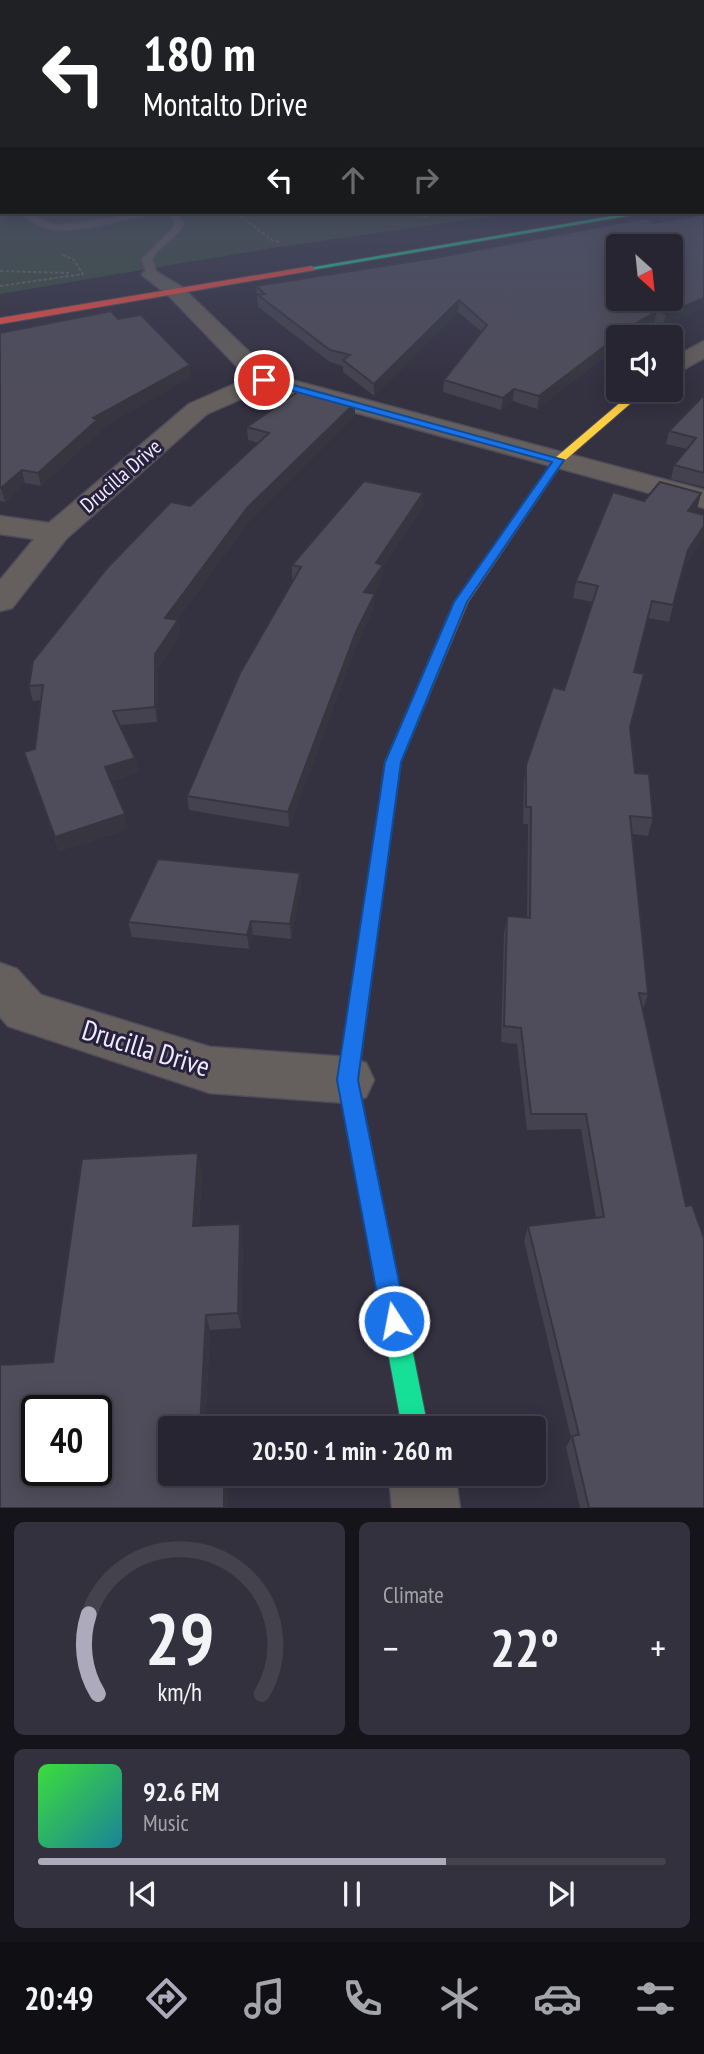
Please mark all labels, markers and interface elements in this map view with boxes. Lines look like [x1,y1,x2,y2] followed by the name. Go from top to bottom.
[143,21,256,85] text: 180 m
[28,28,119,119] icon: left
[143,83,308,125] text: Montalto Drive
[261,161,299,199] icon: left
[334,161,372,199] icon: ahead
[407,161,445,199] icon: right
[606,234,682,312] north arrow
[606,234,683,402] map controls
[606,325,683,402] button: sound
[234,350,294,410] pin
[245,361,283,399] icon: arrive
[75,433,167,518] street label: Drucilla Drive
[78,1011,214,1084] street label: Drucilla Drive
[357,1284,431,1358] position arrow
[21,1395,112,1486] speed limit sign: 40
[252,1434,452,1467] text: 20:50 · 1 min · 260 m
[383,1580,444,1609] text: Climate
[145,1591,214,1685] text: 29
[490,1614,559,1681] text: 22°
[383,1623,399,1672] text: −
[650,1623,666,1672] text: +
[157,1676,202,1708] text: km/h
[143,1775,219,1808] text: 92.6 FM
[143,1808,189,1837] text: Music
[124,1875,162,1913] icon: previous
[333,1875,371,1913] icon: pause
[542,1875,580,1913] icon: next
[142,1974,191,2023] icon: directions
[240,1974,289,2023] icon: music
[338,1974,387,2023] icon: phone
[435,1974,484,2023] icon: climate
[533,1974,582,2023] icon: car
[631,1974,680,2023] icon: filters
[24,1977,94,2019] text: 20:49

